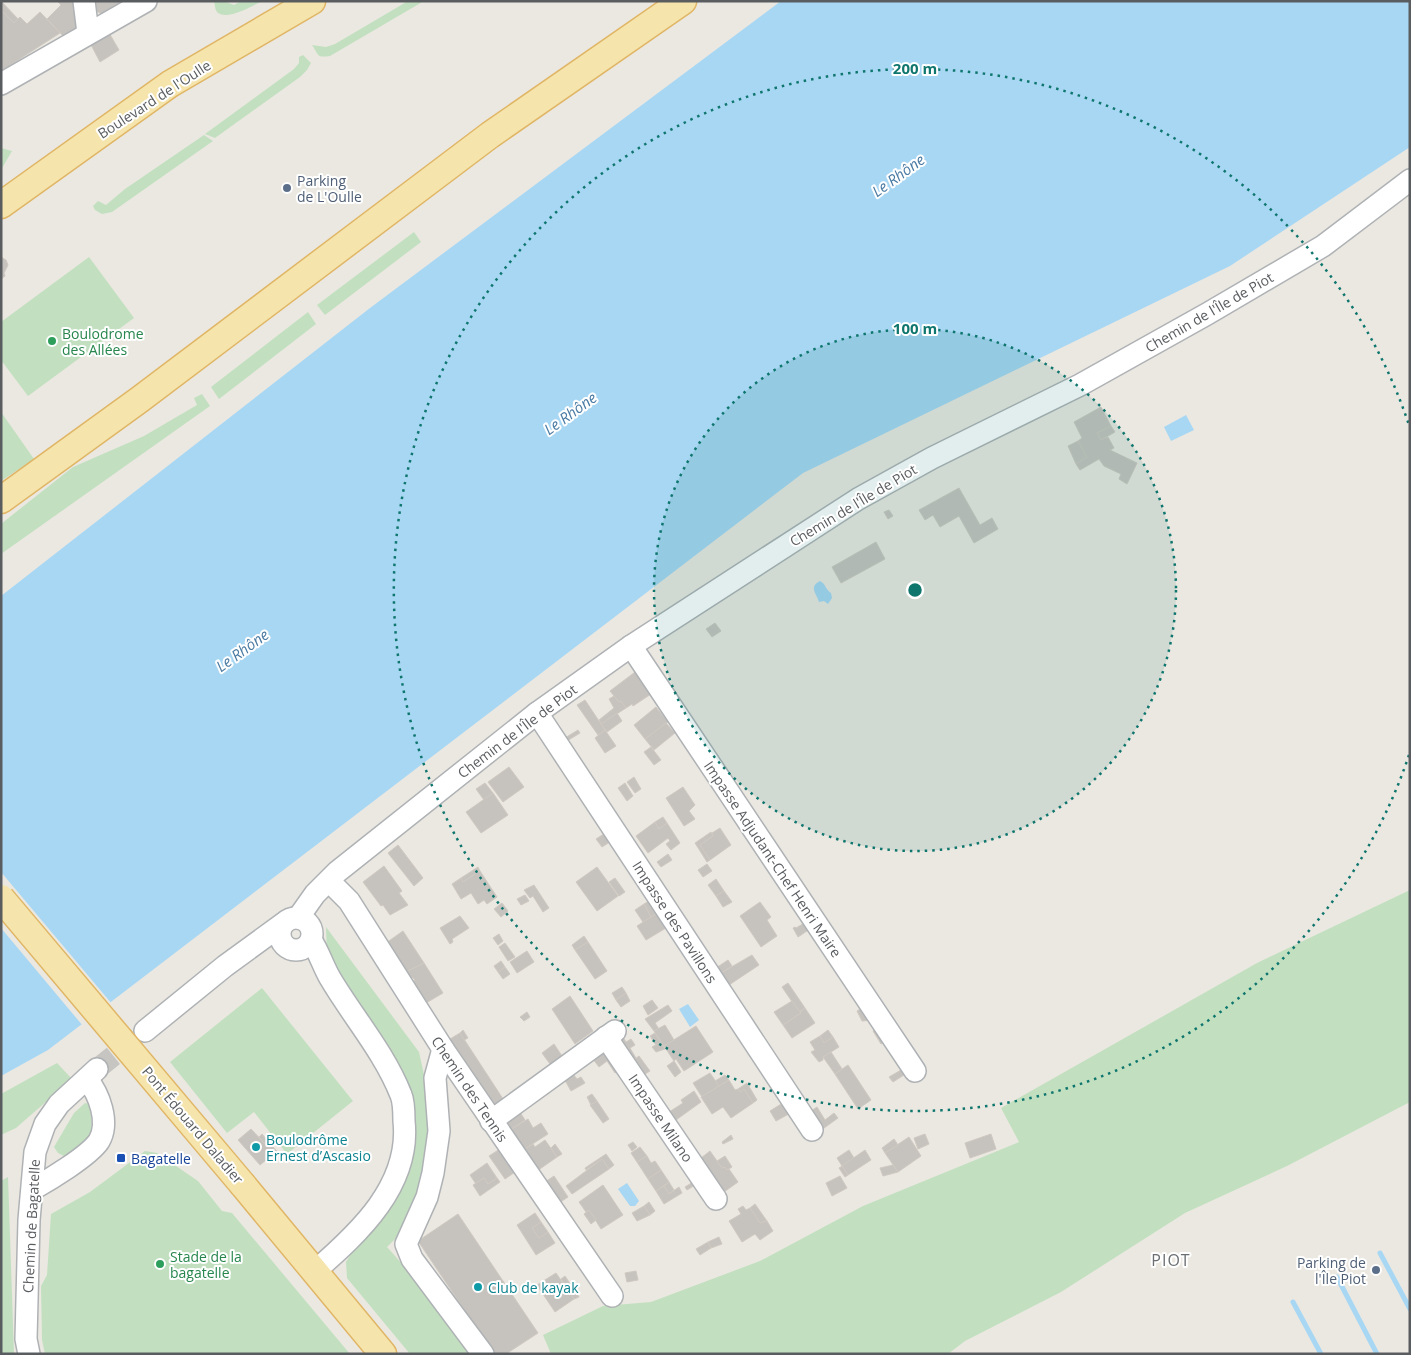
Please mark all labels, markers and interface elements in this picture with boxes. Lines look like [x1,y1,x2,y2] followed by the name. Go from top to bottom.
[94,55,214,143] street label: Boulevard de l'Oulle
[893,58,937,78] text: 200 m
[868,149,929,201] water label: Le Rhône
[297,171,362,206] place label: Parking de L'Oulle
[281,182,293,194] marker: Parking de L'Oulle
[1141,268,1277,356] street label: Chemin de l'Île de Piot
[893,318,937,338] text: 100 m
[62,324,144,359] place label: Boulodrome des Allées
[46,335,58,347] marker: Boulodrome des Allées
[540,387,601,439] water label: Le Rhône
[786,460,920,550] street label: Chemin de l'Île de Piot
[906,581,924,599] centre of rings
[212,624,273,676] water label: Le Rhône
[453,680,581,782] street label: Chemin de l'Île de Piot
[700,757,846,961] street label: Impasse Adjudant-Chef Henri Maire
[628,857,722,987] street label: Impasse des Pavillons
[428,1032,513,1146] street label: Chemin des Tennis
[138,1062,248,1188] street label: Pont Édouard Daladier
[624,1070,698,1166] street label: Impasse Milano
[266,1130,371,1165] place label: Boulodrôme Ernest d’Ascasio
[250,1141,262,1153] marker: Boulodrôme Ernest d’Ascasio
[131,1149,191,1168] place label: Bagatelle
[115,1152,127,1164] marker: Bagatelle
[18,1158,44,1293] street label: Chemin de Bagatelle
[170,1247,242,1282] place label: Stade de la bagatelle
[1151,1249,1191,1271] district label: PIOT
[1297,1253,1366,1288] place label: Parking de l'Île Piot
[154,1258,166,1270] marker: Stade de la bagatelle
[1370,1264,1382,1276] marker: Parking de l'Île Piot
[488,1278,579,1297] place label: Club de kayak
[472,1281,484,1293] marker: Club de kayak

